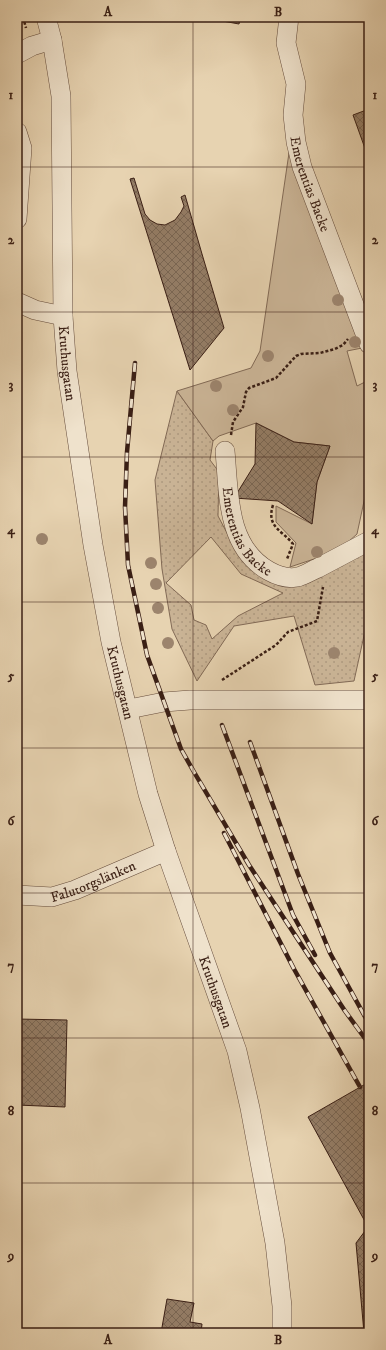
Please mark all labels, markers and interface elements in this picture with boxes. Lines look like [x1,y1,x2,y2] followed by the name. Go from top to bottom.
[103,4,113,20] text: A
[274,4,282,20] text: B
[9,87,14,103] text: 1
[373,87,378,103] text: 1
[285,136,334,235] street label: Emerentias Backe
[8,232,15,248] text: 2
[372,232,379,248] text: 2
[54,325,79,403] street label: Kruthusgatan
[9,377,14,393] text: 3
[373,377,378,393] text: 3
[218,486,275,581] street label: Emerentias Backe
[6,522,15,539] text: 4
[370,522,379,539] text: 4
[102,644,138,722] street label: Kruthusgatan
[7,668,15,684] text: 5
[371,668,379,684] text: 5
[8,813,16,829] text: 6
[372,813,380,829] text: 6
[48,857,139,907] street label: Falutorgslänken
[194,954,236,1032] street label: Kruthusgatan
[8,958,15,974] text: 7
[372,958,379,974] text: 7
[8,1103,15,1119] text: 8
[372,1103,379,1119] text: 8
[7,1248,14,1264] text: 9
[371,1248,378,1264] text: 9
[103,1332,113,1348] text: A
[274,1332,282,1348] text: B

